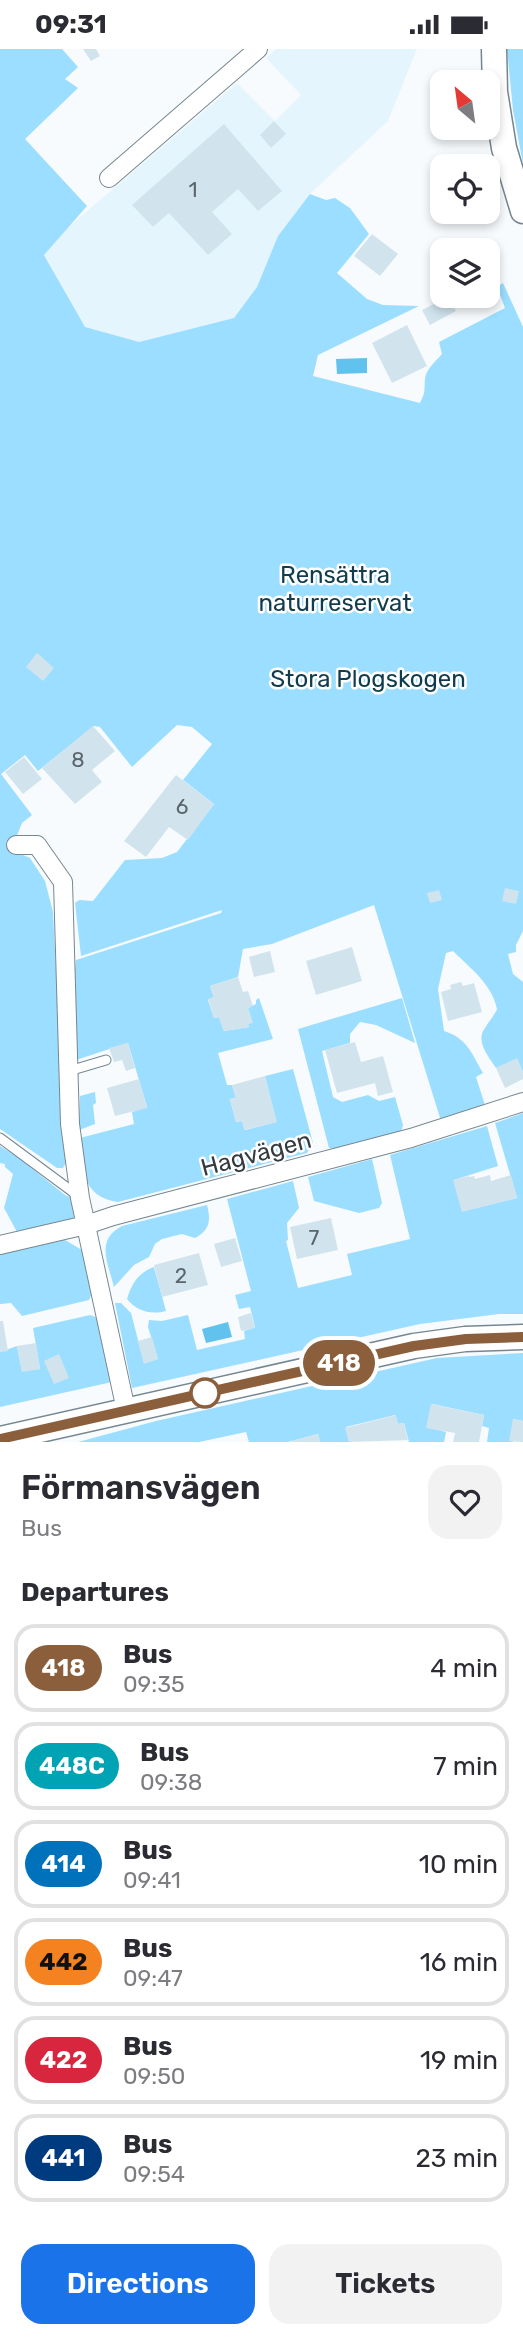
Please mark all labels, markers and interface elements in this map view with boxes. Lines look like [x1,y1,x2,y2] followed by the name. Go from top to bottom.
[35,9,107,40] text: 09:31
[430,70,500,140] north arrow
[430,70,500,308] map controls
[430,154,500,224] button: locate
[189,177,198,202] house number: 1
[430,238,500,308] button: layers
[258,561,412,617] park label: Rensättra naturreservat
[270,665,466,693] park label: Stora Plogskogen
[71,747,85,772] house number: 8
[176,794,188,819] house number: 6
[198,1126,314,1182] street label: Hagvägen
[309,1225,320,1250] house number: 7
[175,1263,187,1288] house number: 2
[299,1340,379,1386] line badge: 418
[317,1349,361,1377] text: 418
[190,1378,220,1408] unlabelled marker
[428,1465,502,1539] button: heart
[21,1468,261,1507] text: Förmansvägen
[21,1514,62,1542] text: Bus
[21,1577,169,1608] text: Departures
[123,1639,172,1670] text: Bus
[430,1653,498,1684] text: 4 min
[42,1654,85,1682] text: 418
[123,1670,185,1698] text: 09:35
[140,1737,189,1768] text: Bus
[433,1751,498,1782] text: 7 min
[39,1752,105,1780] text: 448C
[140,1768,202,1796] text: 09:38
[123,1835,172,1866] text: Bus
[419,1849,498,1880] text: 10 min
[41,1850,86,1878] text: 414
[123,1866,181,1894] text: 09:41
[123,1933,172,1964] text: Bus
[420,1947,498,1978] text: 16 min
[39,1948,88,1976] text: 442
[123,1964,183,1992] text: 09:47
[123,2031,172,2062] text: Bus
[420,2045,498,2076] text: 19 min
[40,2046,87,2074] text: 422
[123,2062,185,2090] text: 09:50
[123,2129,172,2160] text: Bus
[416,2143,498,2174] text: 23 min
[41,2144,86,2172] text: 441
[123,2160,185,2188] text: 09:54
[21,2244,255,2324] button: Directions
[269,2244,502,2324] button: Tickets

